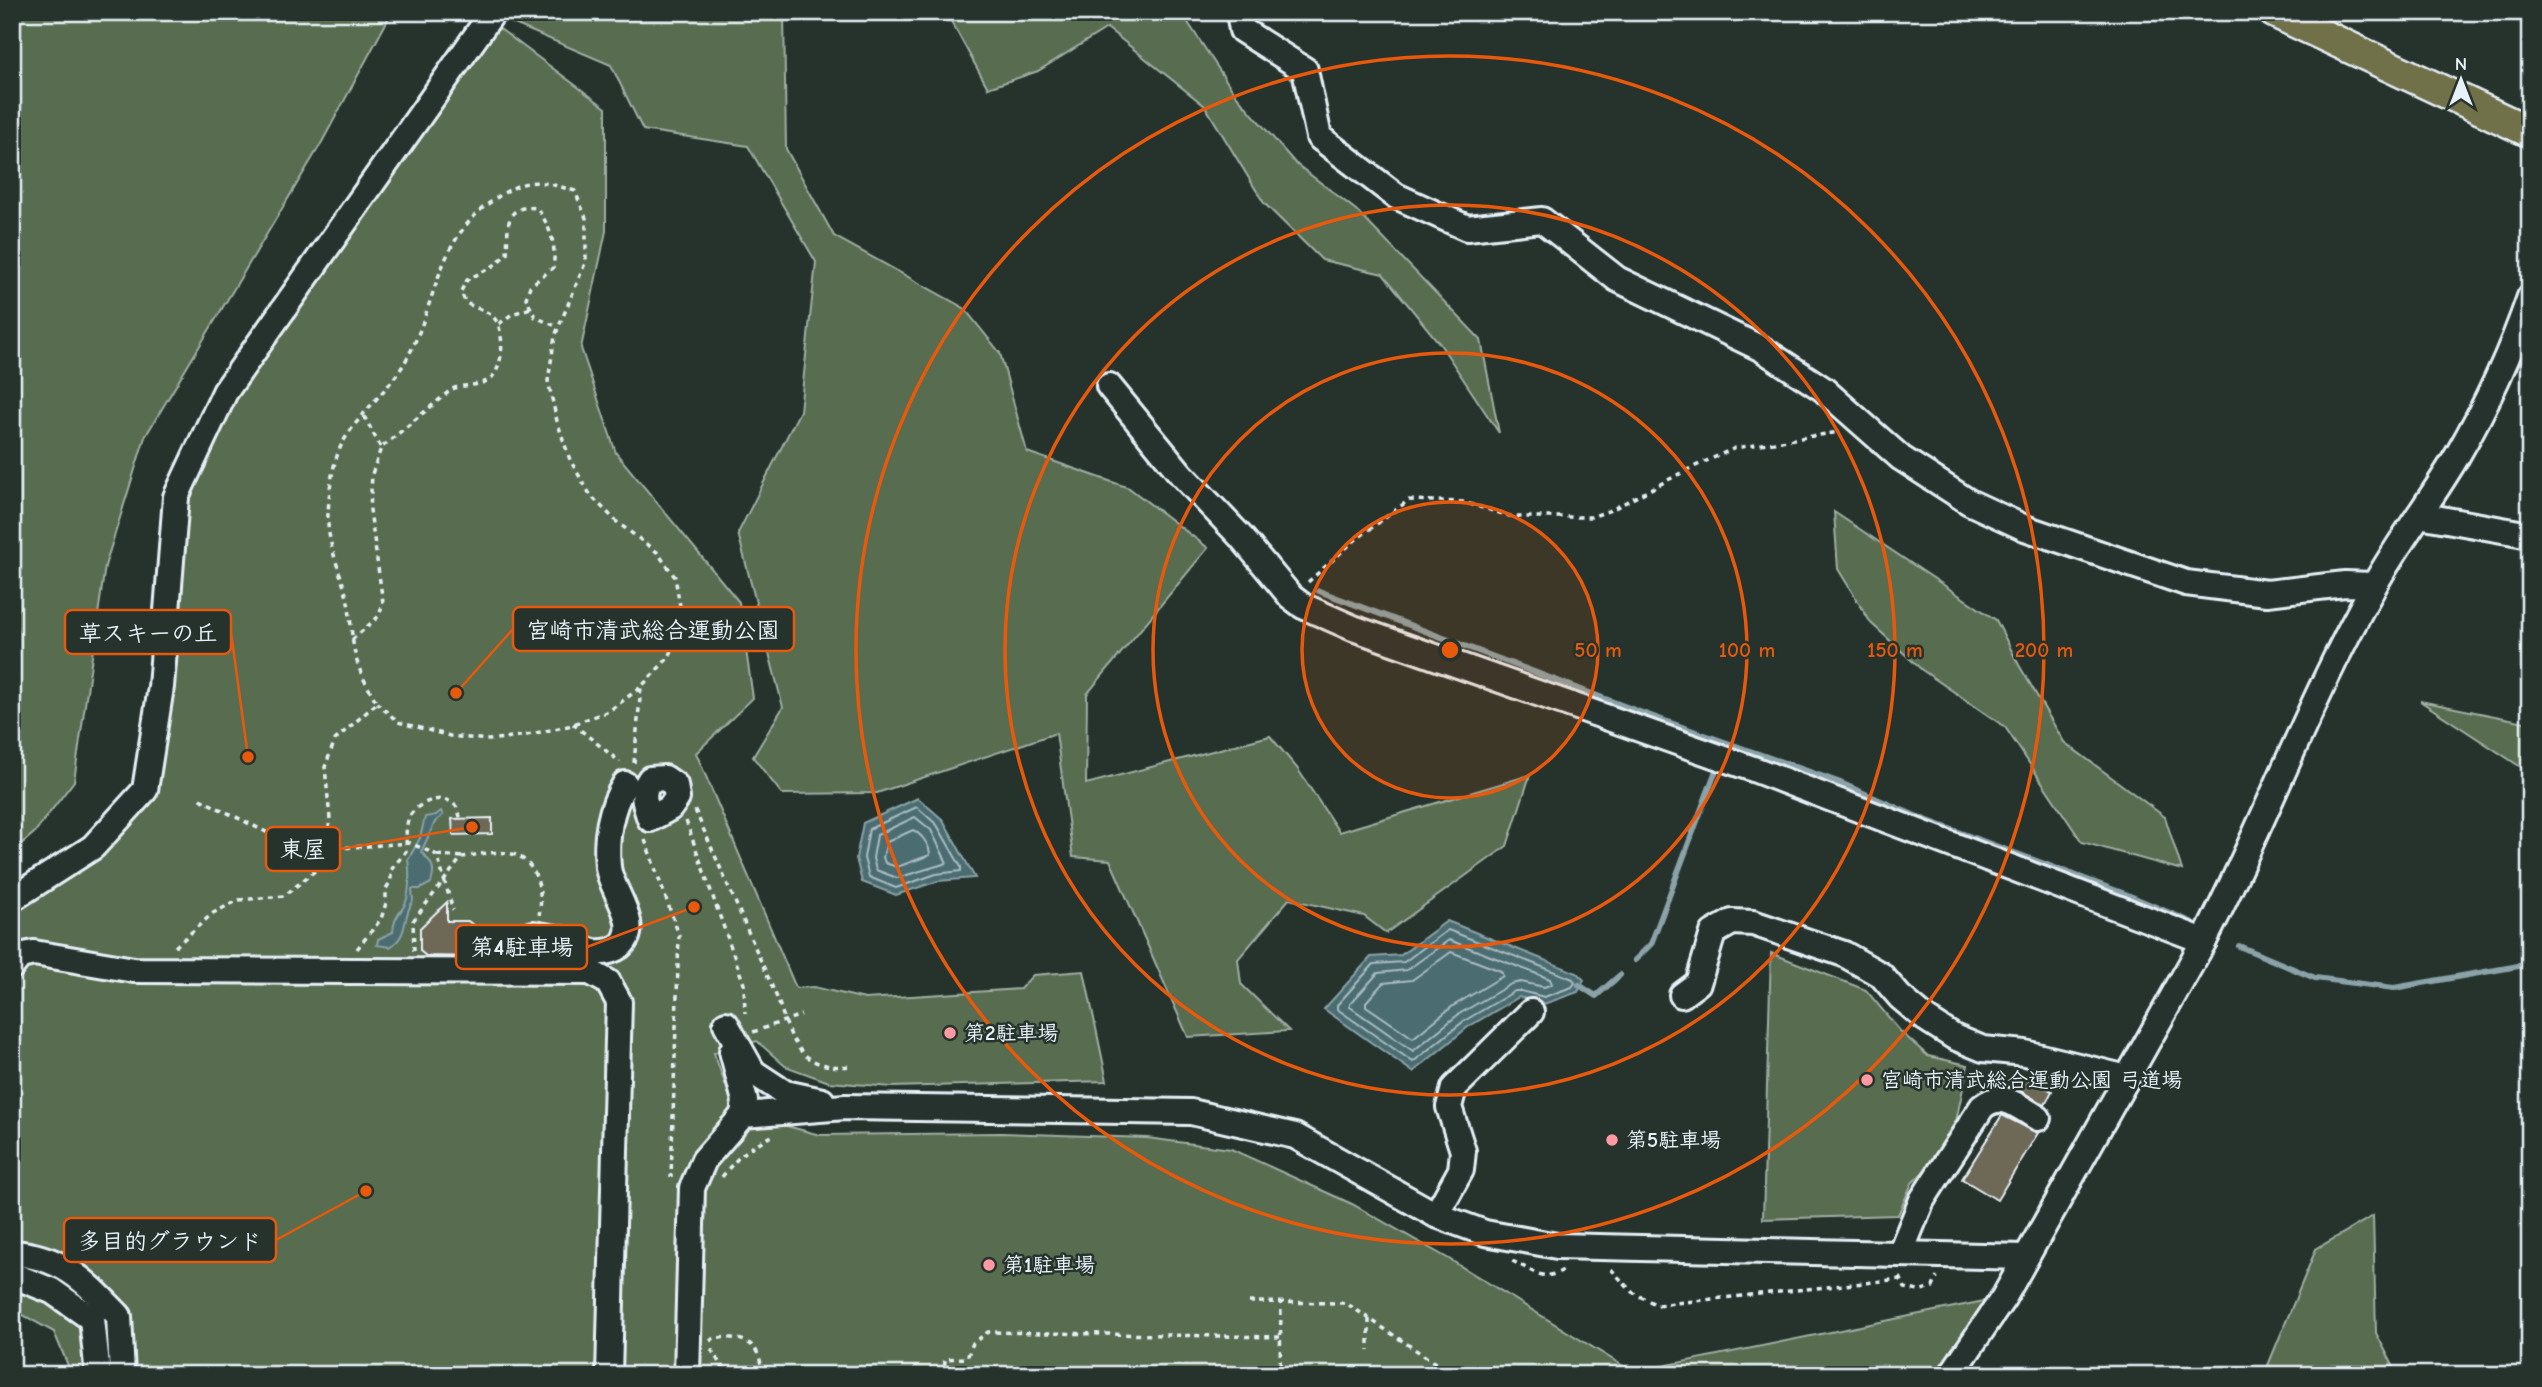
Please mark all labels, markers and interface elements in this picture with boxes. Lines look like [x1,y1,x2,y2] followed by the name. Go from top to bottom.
[2426,46,2496,116] north arrow
[2455,53,2467,75] text: N
[513,607,794,651] callout: 宮崎市清武総合運動公園
[65,610,231,654] callout: 草スキーの丘
[527,617,780,644] text: 宮崎市清武総合運動公園
[79,620,217,647] text: 草スキーの丘
[1438,638,1462,662] centre of rings
[1574,638,1622,662] text: 50 m
[1719,638,1775,662] text: 100 m
[1867,638,1923,662] text: 150 m
[2015,638,2073,662] text: 200 m
[266,827,340,871] callout: 東屋
[280,836,326,863] text: 東屋
[456,925,587,969] callout: 第4駐車場
[471,934,573,961] text: 第4駐車場
[964,1021,1058,1045] place label: 第2駐車場
[942,1025,958,1041] marker: 第2駐車場
[1881,1068,2182,1092] place label: 宮崎市清武総合運動公園 弓道場
[1859,1072,1875,1088] marker: 宮崎市清武総合運動公園 弓道場
[1626,1128,1721,1152] place label: 第5駐車場
[1604,1132,1620,1148] marker: 第5駐車場
[64,1218,276,1262] callout: 多目的グラウンド
[78,1228,262,1255] text: 多目的グラウンド
[1003,1253,1095,1277] place label: 第1駐車場
[981,1257,997,1273] marker: 第1駐車場

